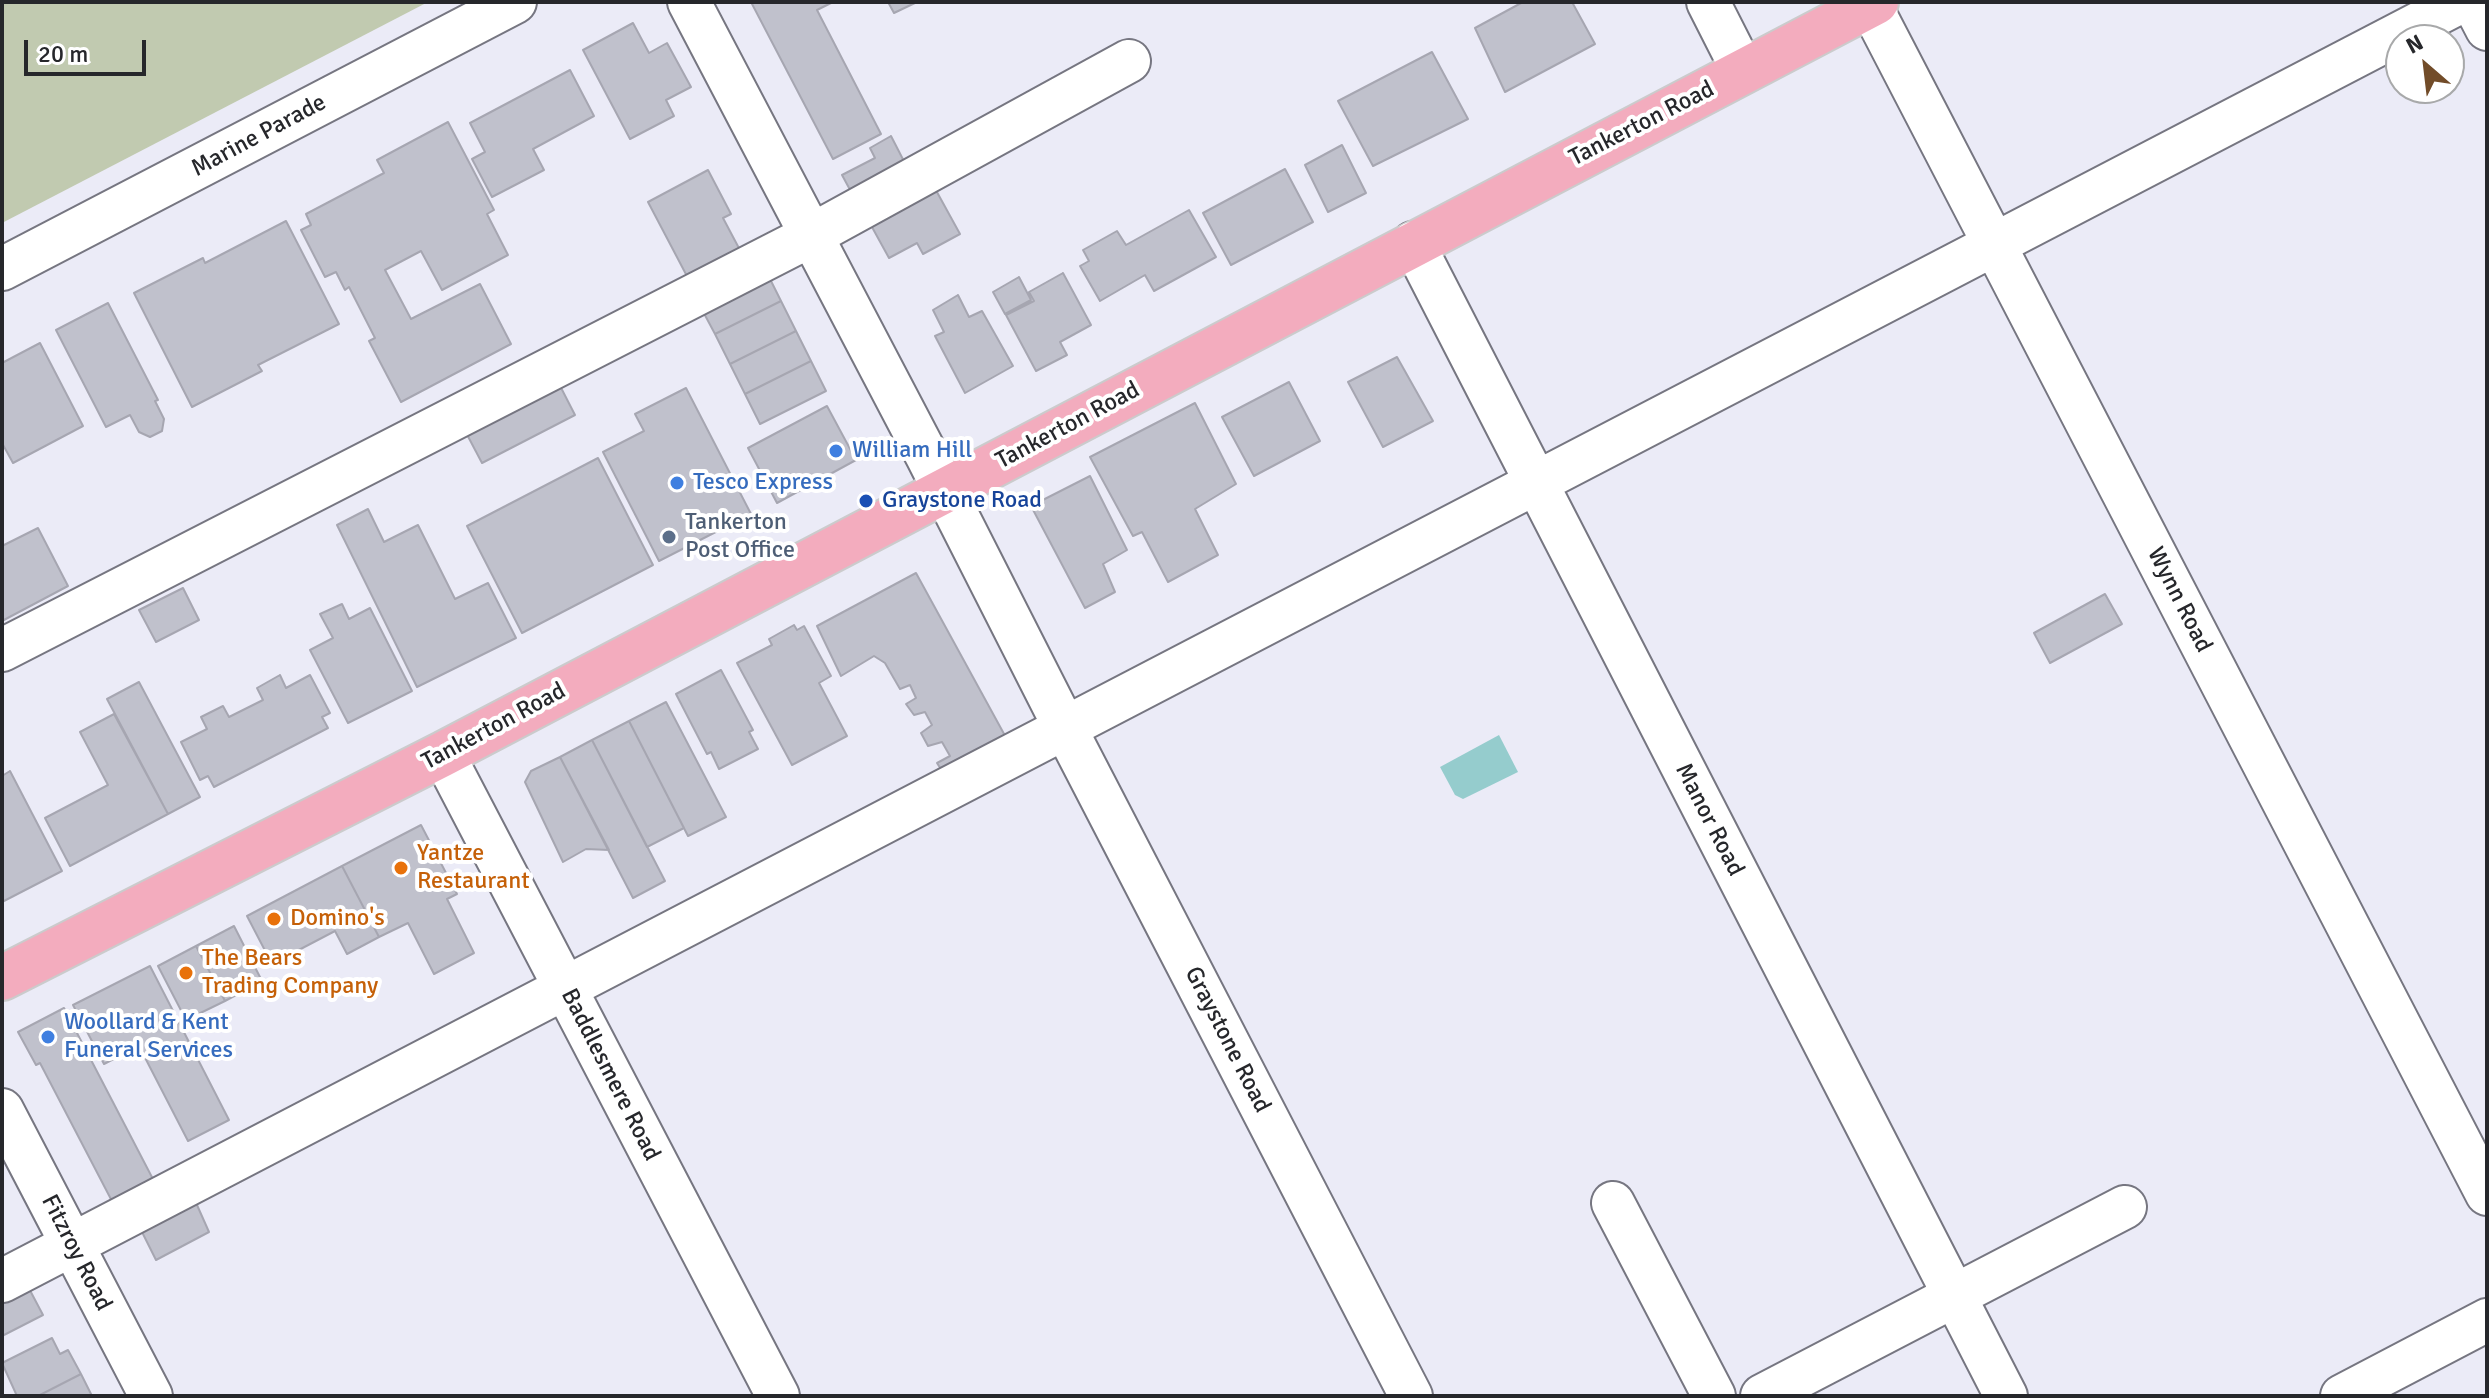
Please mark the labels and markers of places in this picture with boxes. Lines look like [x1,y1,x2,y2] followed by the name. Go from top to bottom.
[852,437,972,465] place label: William Hill
[827,442,845,460] marker: William Hill
[693,469,833,497] place label: Tesco Express
[668,474,686,492] marker: Tesco Express
[882,487,1042,515] place label: Graystone Road
[857,492,875,510] marker: Graystone Road
[685,509,795,565] place label: Tankerton Post Office
[660,528,678,546] marker: Tankerton Post Office
[417,840,530,896] place label: Yantze Restaurant
[392,859,410,877] marker: Yantze Restaurant
[290,905,385,933] place label: Domino's
[265,910,283,928] marker: Domino's
[202,945,378,1001] place label: The Bears Trading Company
[177,964,195,982] marker: The Bears Trading Company
[64,1009,233,1065] place label: Woollard & Kent Funeral Services
[39,1028,57,1046] marker: Woollard & Kent Funeral Services

